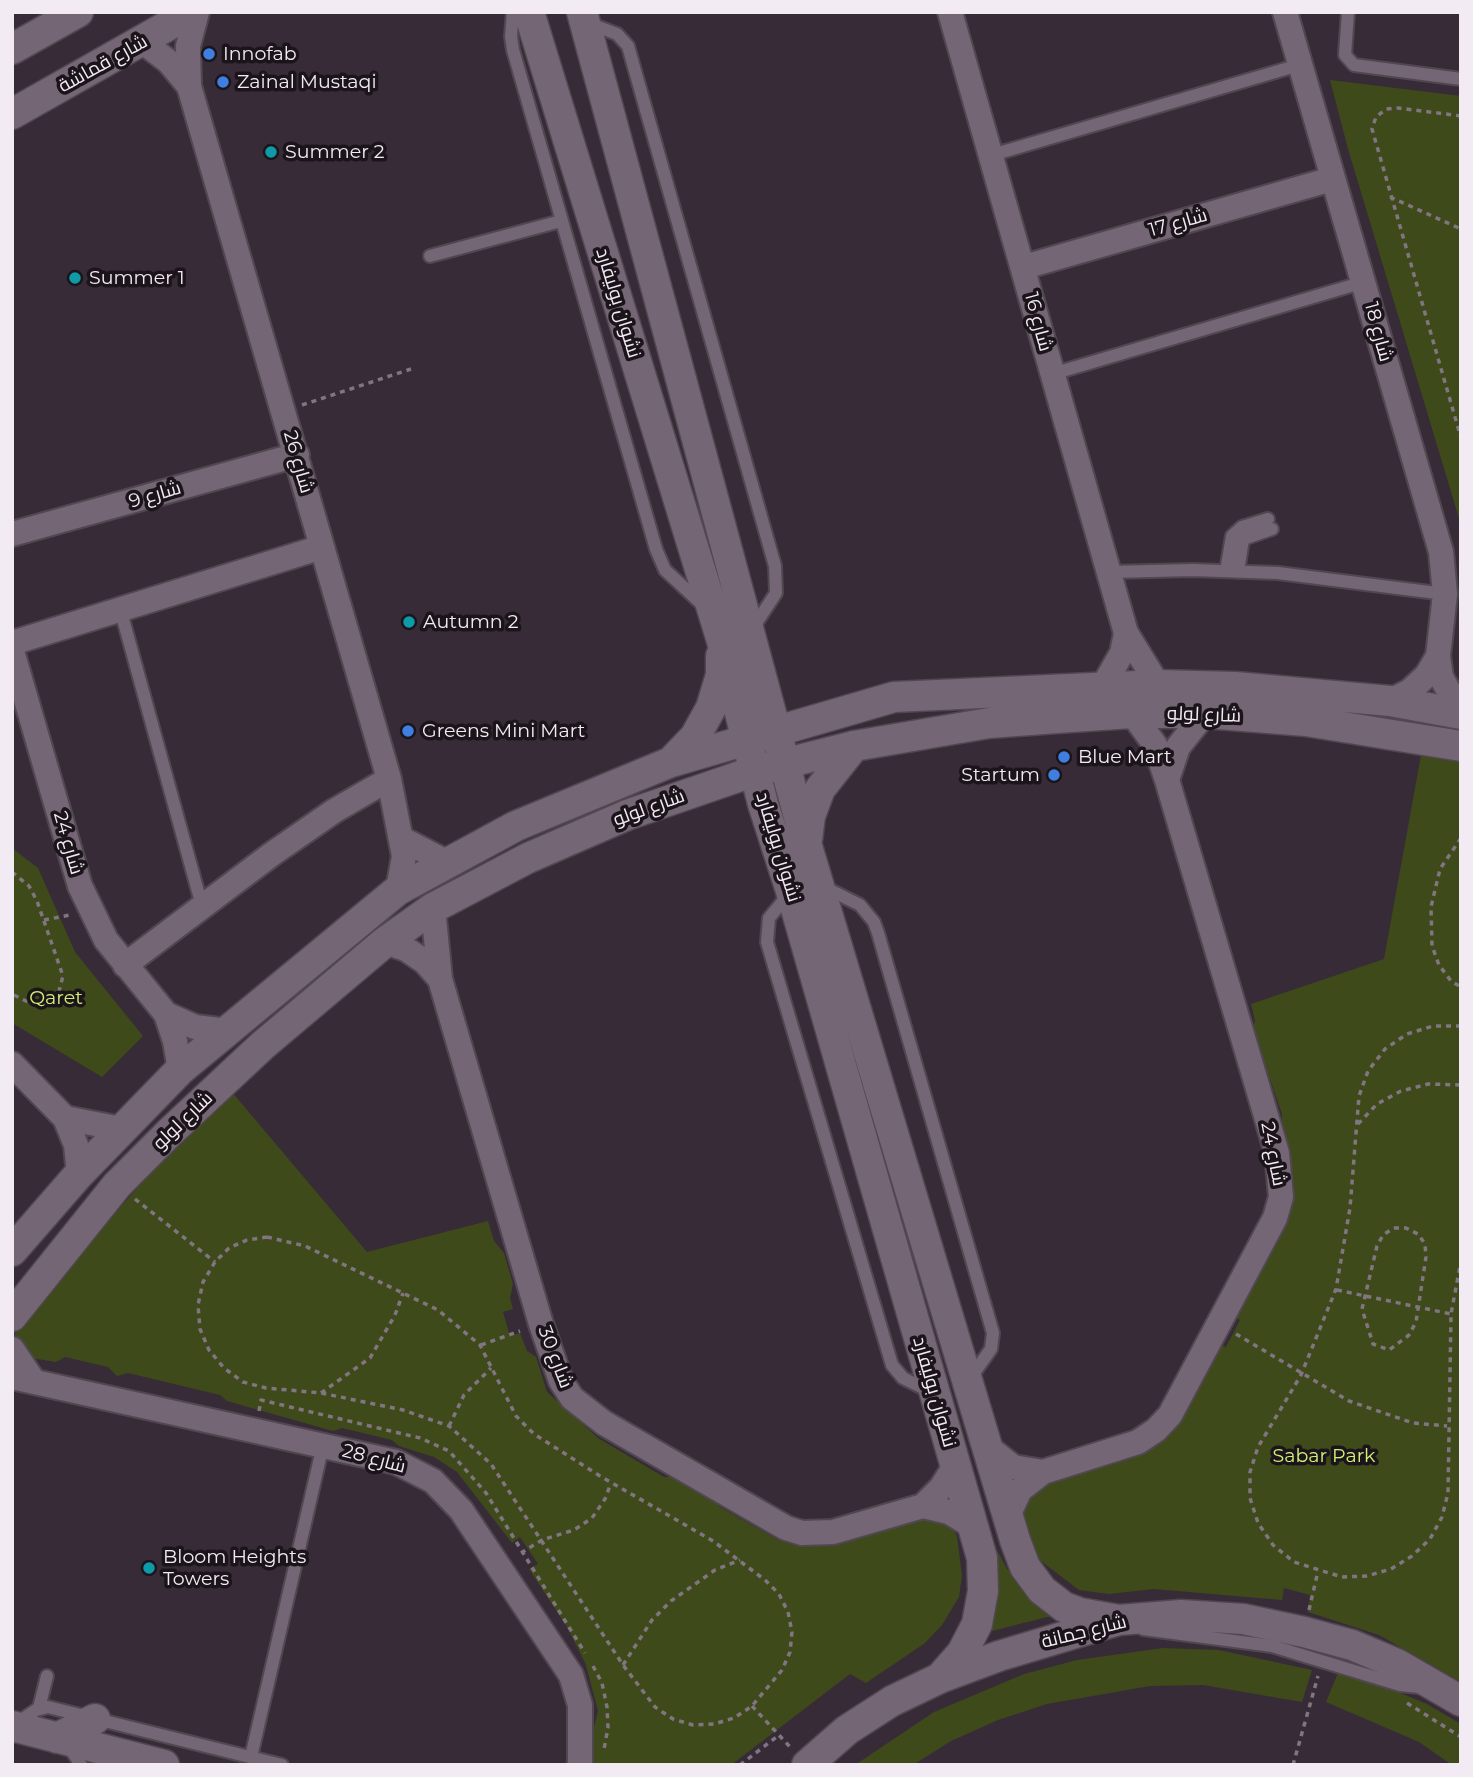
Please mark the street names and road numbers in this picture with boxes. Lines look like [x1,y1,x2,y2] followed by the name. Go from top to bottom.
[54,30,152,98] street label: شارع قماشة
[1146,204,1210,242] street label: شارع 17
[590,245,646,361] street label: نشوان بوليفارد
[1019,290,1057,354] street label: شارع 16
[1359,300,1397,364] street label: شارع 18
[278,428,318,496] street label: شارع 26
[126,477,184,513] street label: شارع 9
[1167,702,1241,728] street label: شارع لولو
[610,785,688,831] street label: شارع لولو
[750,789,806,905] street label: نشوان بوليفارد
[48,809,88,877] street label: شارع 24
[148,1087,218,1155] street label: شارع لولو
[1256,1120,1290,1188] street label: شارع 24
[533,1323,577,1391] street label: شارع 30
[907,1334,961,1450] street label: نشوان بوليفارد
[340,1440,408,1478] street label: شارع 28
[1039,1610,1129,1654] street label: شارع جمانة

